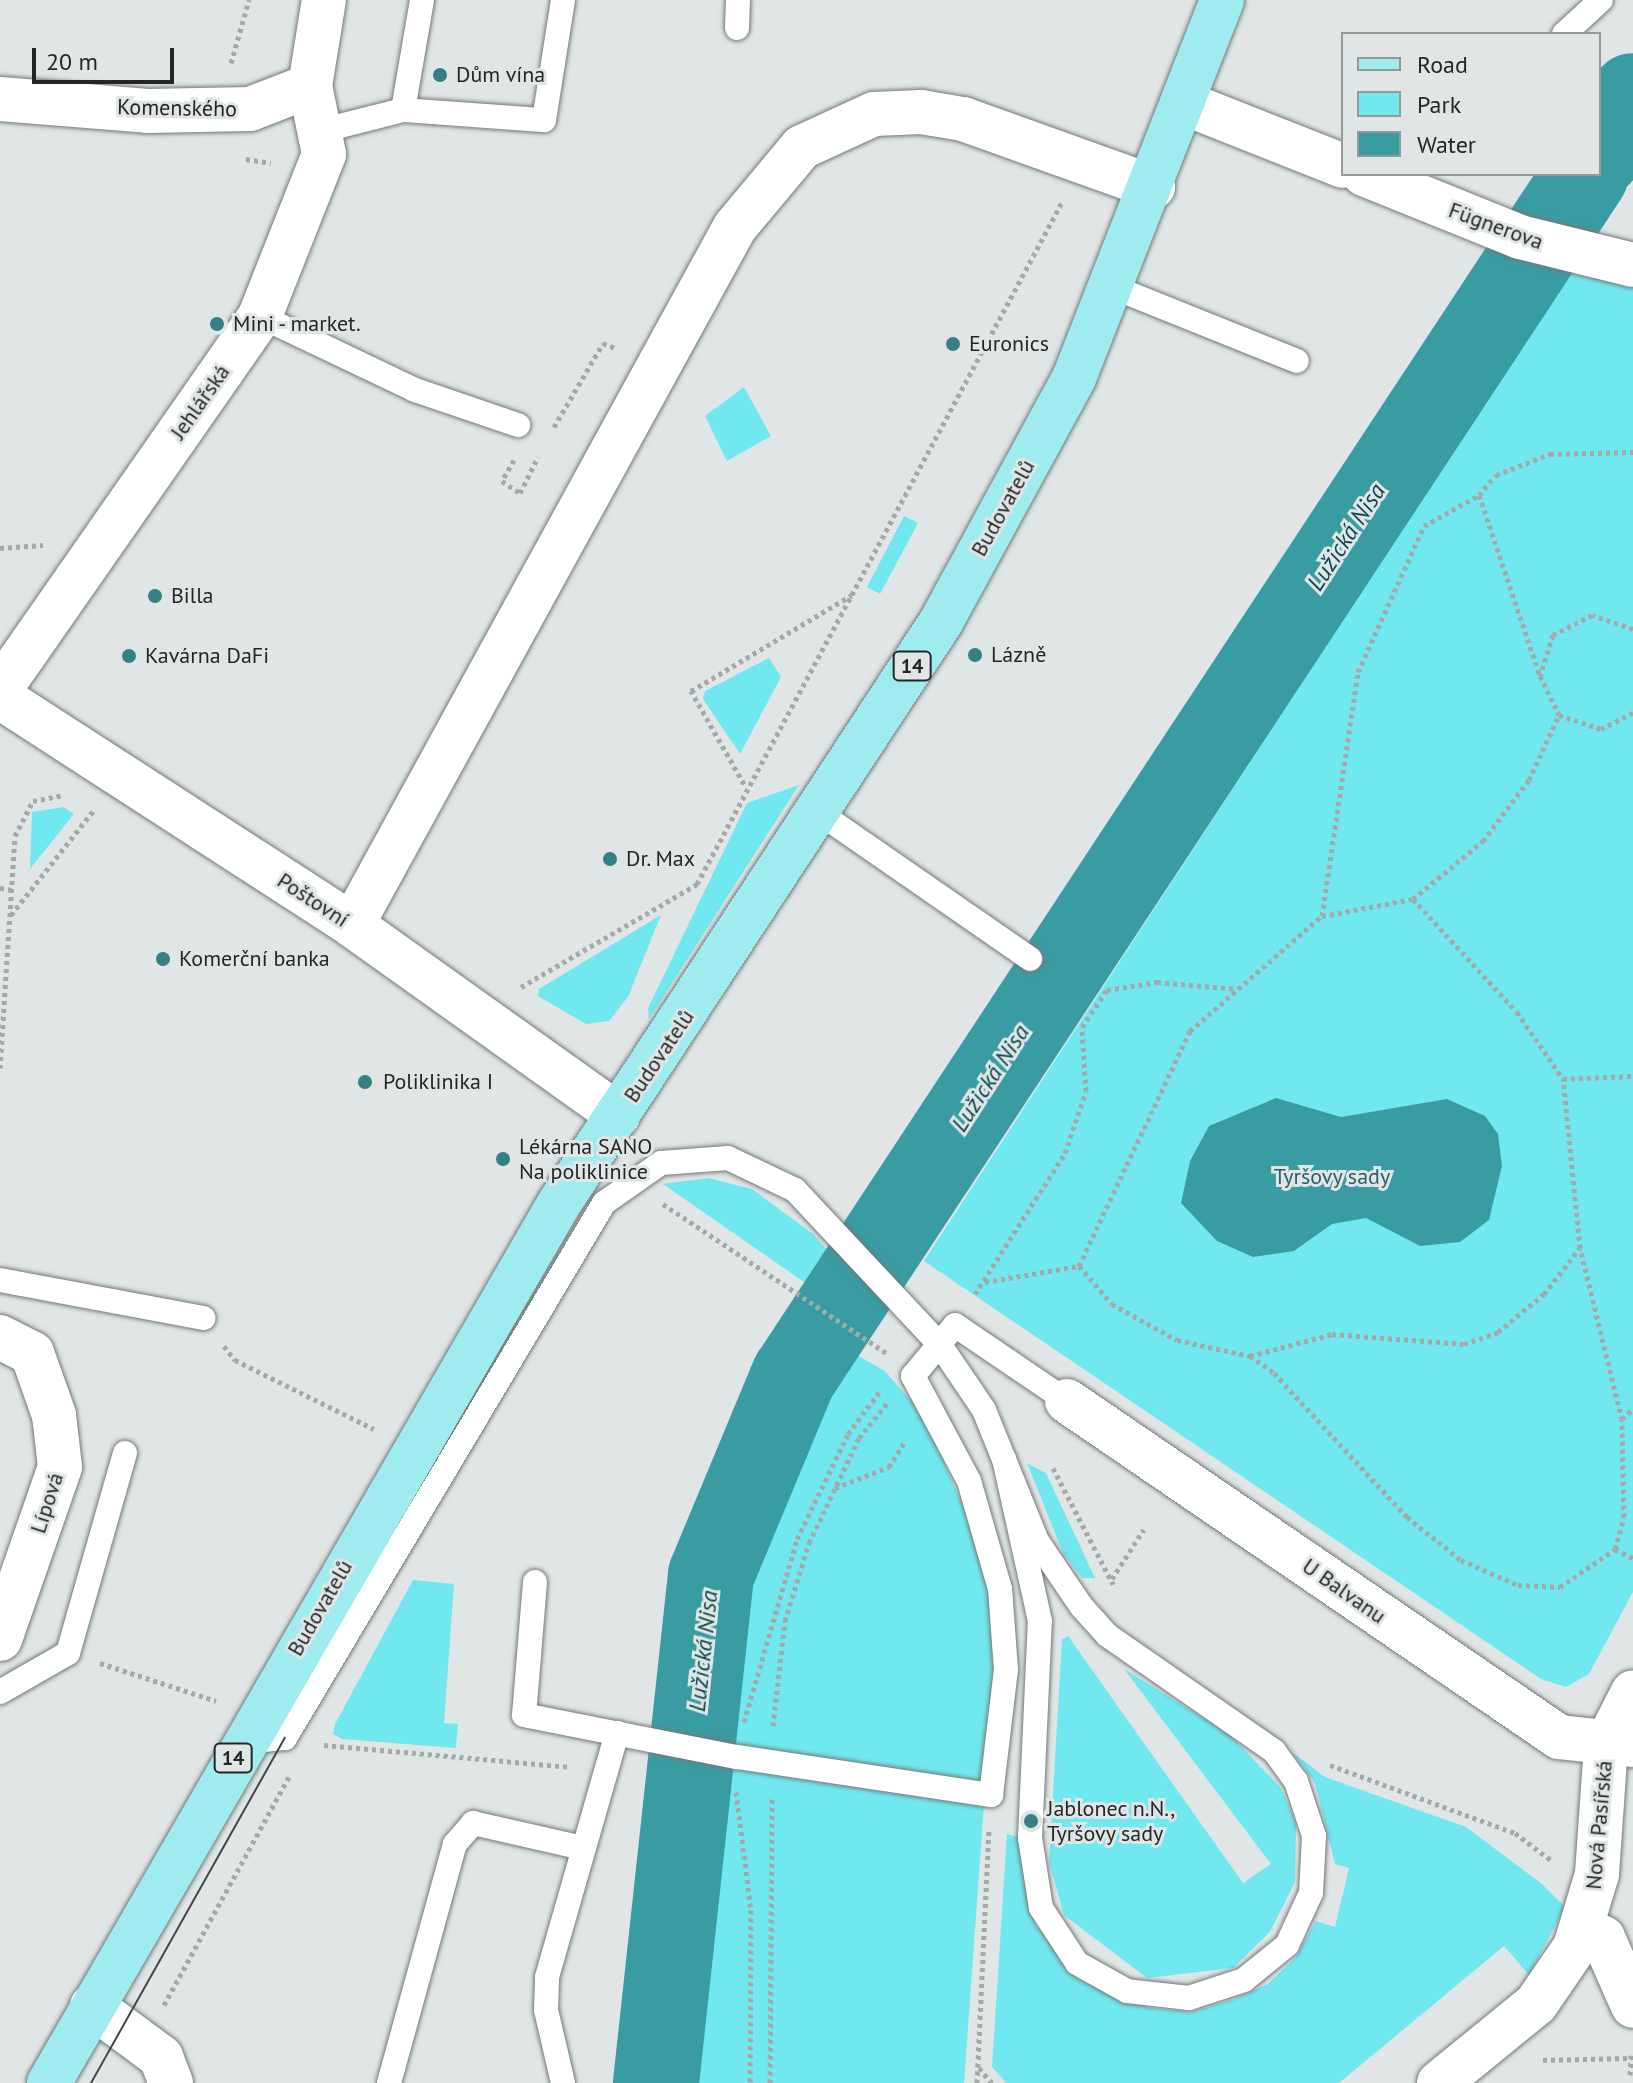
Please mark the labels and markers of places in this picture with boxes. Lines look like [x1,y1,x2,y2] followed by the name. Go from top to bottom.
[456,62,545,88] place label: Dům vína
[431,66,449,84] marker: Dům vína
[233,311,364,337] place label: Mini - market.
[208,315,226,333] marker: Mini - market.
[969,331,1049,357] place label: Euronics
[944,335,962,353] marker: Euronics
[171,583,214,609] place label: Billa
[146,587,164,605] marker: Billa
[991,642,1046,668] place label: Lázně
[145,643,269,669] place label: Kavárna DaFi
[966,646,984,664] marker: Lázně
[120,647,138,665] marker: Kavárna DaFi
[626,846,697,872] place label: Dr. Max
[601,850,619,868] marker: Dr. Max
[179,946,330,972] place label: Komerční banka
[154,950,172,968] marker: Komerční banka
[383,1069,493,1095] place label: Poliklinika I
[354,1071,376,1093] marker: Poliklinika I
[519,1133,652,1184] place label: Lékárna SANO Na poliklinice
[494,1150,512,1168] marker: Lékárna SANO Na poliklinice
[1047,1795,1176,1846] place label: Jablonec n.N., Tyršovy sady
[1022,1812,1040,1830] marker: Jablonec n.N., Tyršovy sady

